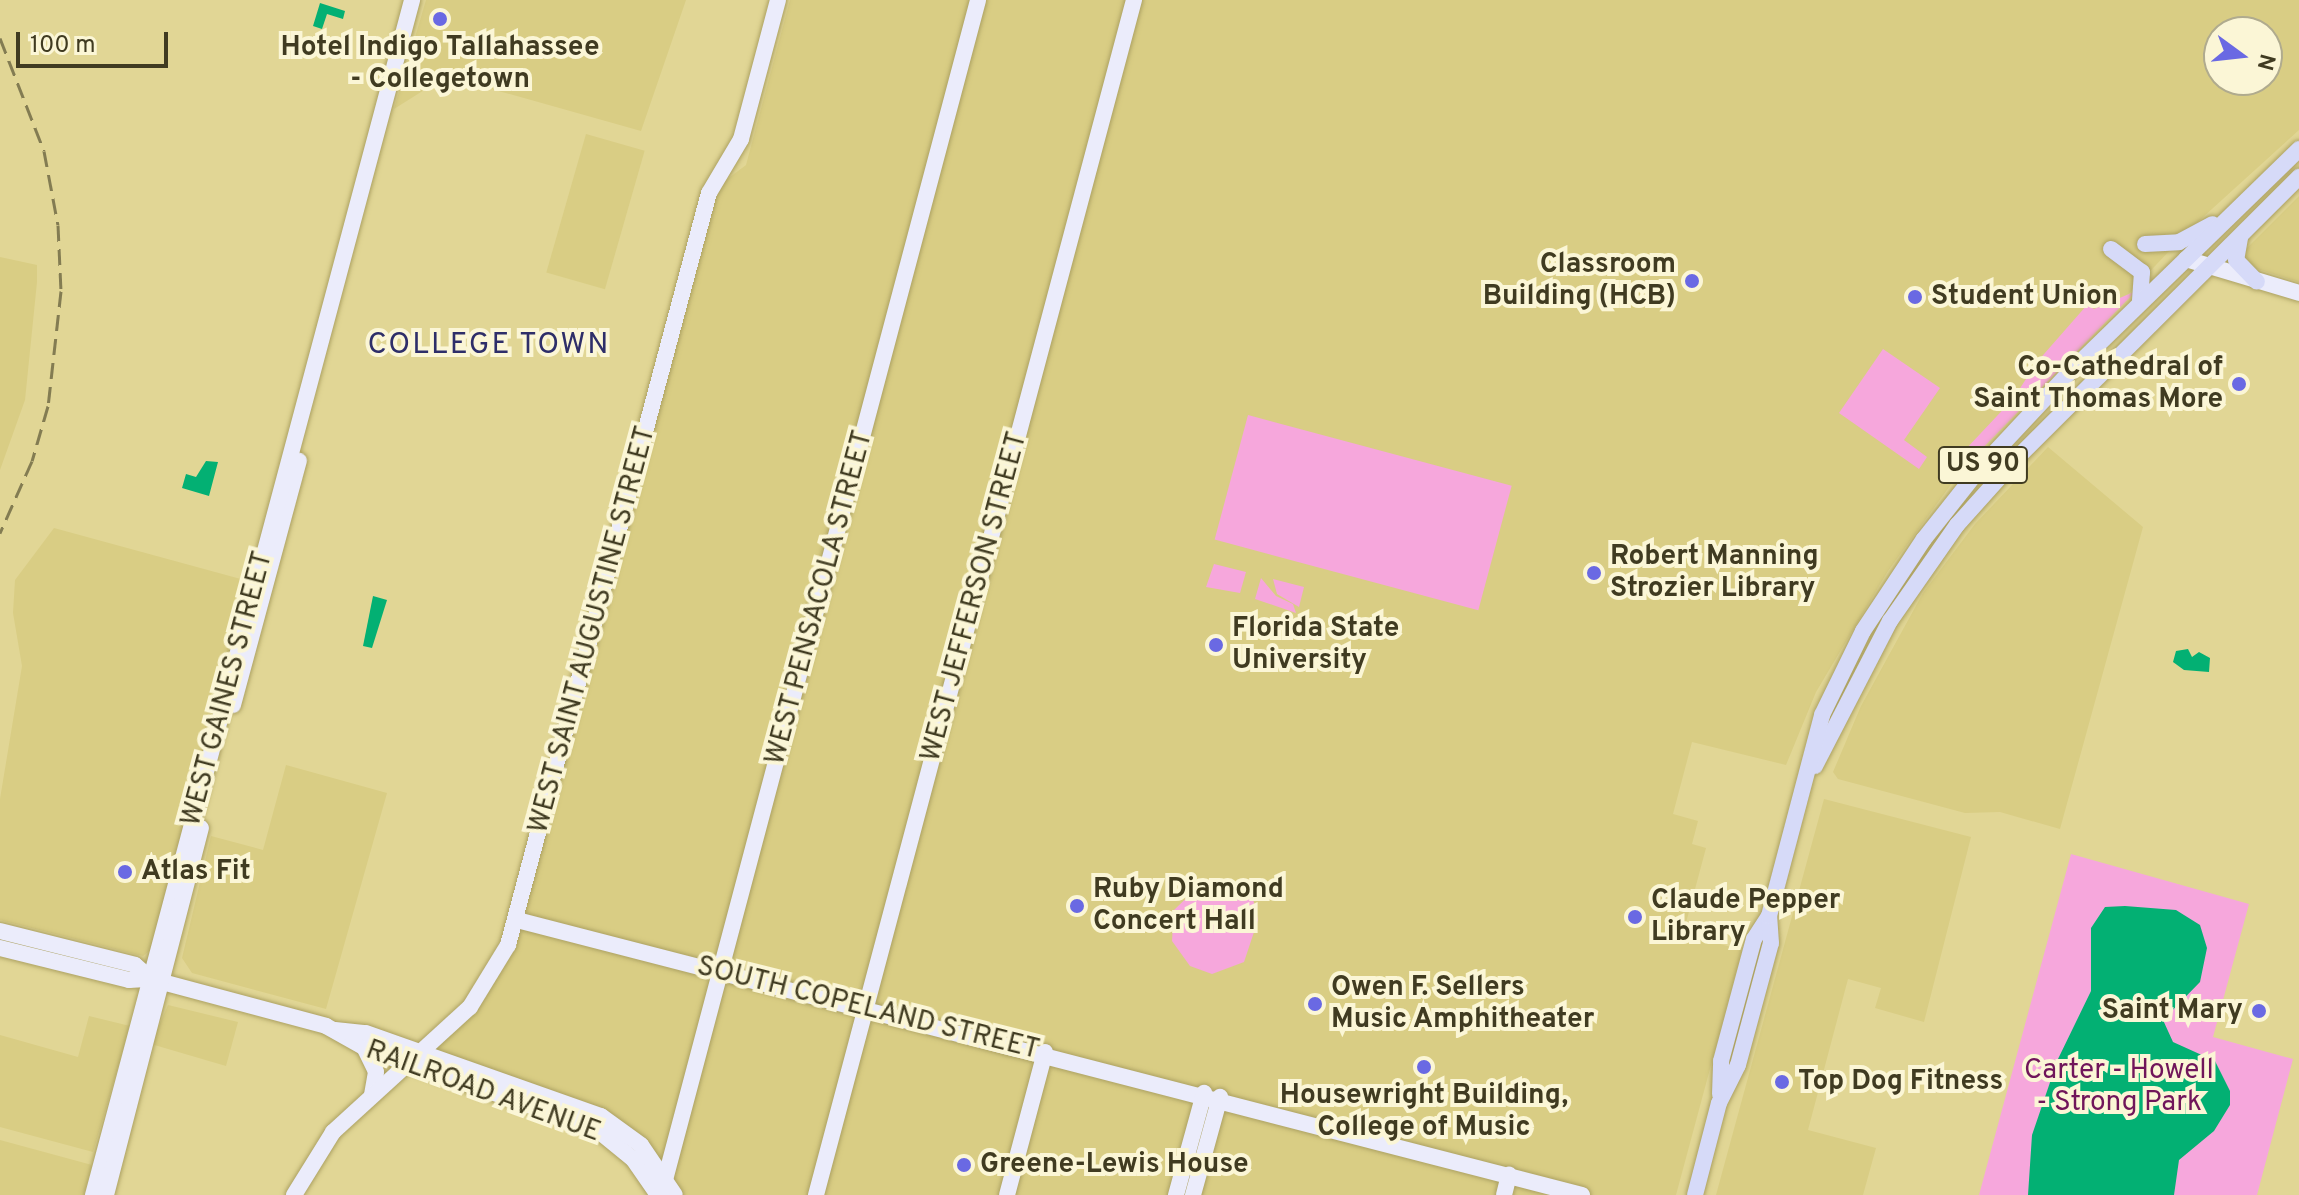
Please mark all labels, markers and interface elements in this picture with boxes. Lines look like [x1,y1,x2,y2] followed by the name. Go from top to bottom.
[431,10,449,28] marker: Hotel Indigo Tallahassee - Collegetown
[20,16,172,66] scale bar
[2203,16,2283,96] north arrow
[30,31,96,61] text: 100 m
[281,31,599,97] place label: Hotel Indigo Tallahassee - Collegetown
[2250,51,2280,73] text: N
[1483,248,1676,314] place label: Classroom Building (HCB)
[1683,272,1701,290] marker: Classroom Building (HCB)
[1931,280,2118,314] place label: Student Union
[1906,288,1924,306] marker: Student Union
[367,328,611,364] district label: COLLEGE TOWN
[1973,351,2223,417] place label: Co-Cathedral of Saint Thomas More
[2230,375,2248,393] marker: Co-Cathedral of Saint Thomas More
[522,421,664,839] street label: WEST SAINT AUGUSTINE STREET
[759,426,881,770] street label: WEST PENSACOLA STREET
[915,428,1035,766] street label: WEST JEFFERSON STREET
[1937,443,2029,487] road number: US 90
[1610,540,1819,606] place label: Robert Manning Strozier Library
[175,547,281,831] street label: WEST GAINES STREET
[1585,564,1603,582] marker: Robert Manning Strozier Library
[1232,612,1399,678] place label: Florida State University
[1207,636,1225,654] marker: Florida State University
[141,855,251,889] place label: Atlas Fit
[116,863,134,881] marker: Atlas Fit
[1093,873,1284,939] place label: Ruby Diamond Concert Hall
[1651,884,1841,950] place label: Claude Pepper Library
[1068,897,1086,915] marker: Ruby Diamond Concert Hall
[1626,908,1644,926] marker: Claude Pepper Library
[693,950,1043,1068] street label: SOUTH COPELAND STREET
[1331,971,1596,1037] place label: Owen F. Sellers Music Amphitheater
[2102,994,2243,1028] place label: Saint Mary
[1306,995,1324,1013] marker: Owen F. Sellers Music Amphitheater
[2250,1002,2268,1020] marker: Saint Mary
[361,1034,605,1150] street label: RAILROAD AVENUE
[2024,1054,2214,1120] park label: Carter - Howell - Strong Park
[1415,1058,1433,1076] marker: Housewright Building, College of Music
[1798,1065,2003,1099] place label: Top Dog Fitness
[1773,1073,1791,1091] marker: Top Dog Fitness
[1280,1079,1568,1145] place label: Housewright Building, College of Music
[980,1148,1249,1182] place label: Greene-Lewis House
[955,1156,973,1174] marker: Greene-Lewis House

